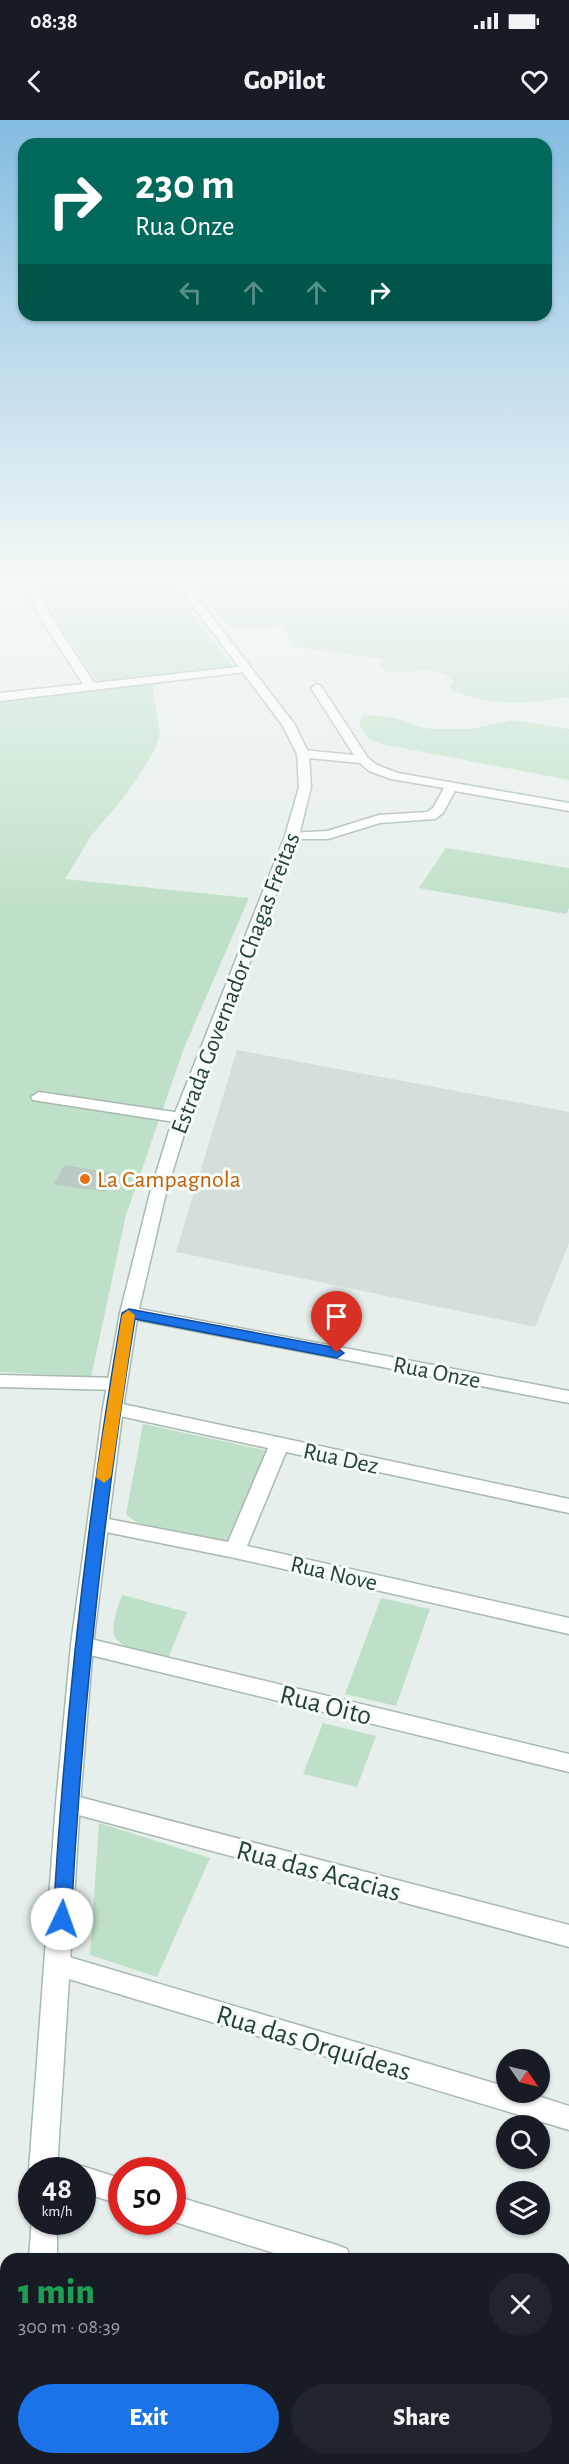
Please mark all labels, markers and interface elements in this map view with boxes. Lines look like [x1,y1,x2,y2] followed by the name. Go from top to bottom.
[30,10,78,32] text: 08:38
[18,65,51,98] icon: back
[518,65,551,98] icon: heart
[244,67,325,94] text: GoPilot
[36,162,114,240] icon: right
[135,164,235,206] text: 230 m
[135,213,234,240] text: Rua Onze
[174,276,207,309] icon: left
[237,276,270,309] icon: ahead
[300,276,333,309] icon: ahead
[363,276,396,309] icon: right
[167,829,305,1137] street label: Estrada Governador Chagas Freitas
[97,1168,241,1192] place label: La Campagnola
[78,1172,92,1186] marker: La Campagnola
[311,1291,362,1353] pin
[320,1300,353,1333] icon: arrive
[391,1353,482,1393] street label: Rua Onze
[301,1439,381,1479] street label: Rua Dez
[288,1552,380,1596] street label: Rua Nove
[277,1681,374,1731] street label: Rua Oito
[233,1837,404,1907] street label: Rua das Acacias
[30,1887,94,1951] position arrow
[213,2001,414,2087] street label: Rua das Orquídeas
[496,2049,550,2103] north arrow
[496,2049,550,2235] map controls
[496,2115,550,2169] button: search
[108,2157,186,2235] speed limit sign: 50
[42,2174,72,2204] text: 48
[496,2181,550,2235] button: layers
[42,2204,72,2219] text: km/h
[489,2273,552,2336] button: close
[18,2274,95,2310] text: 1 min
[18,2317,120,2337] text: 300 m · 08:39
[18,2384,279,2453] button: Exit
[291,2384,552,2453] button: Share

